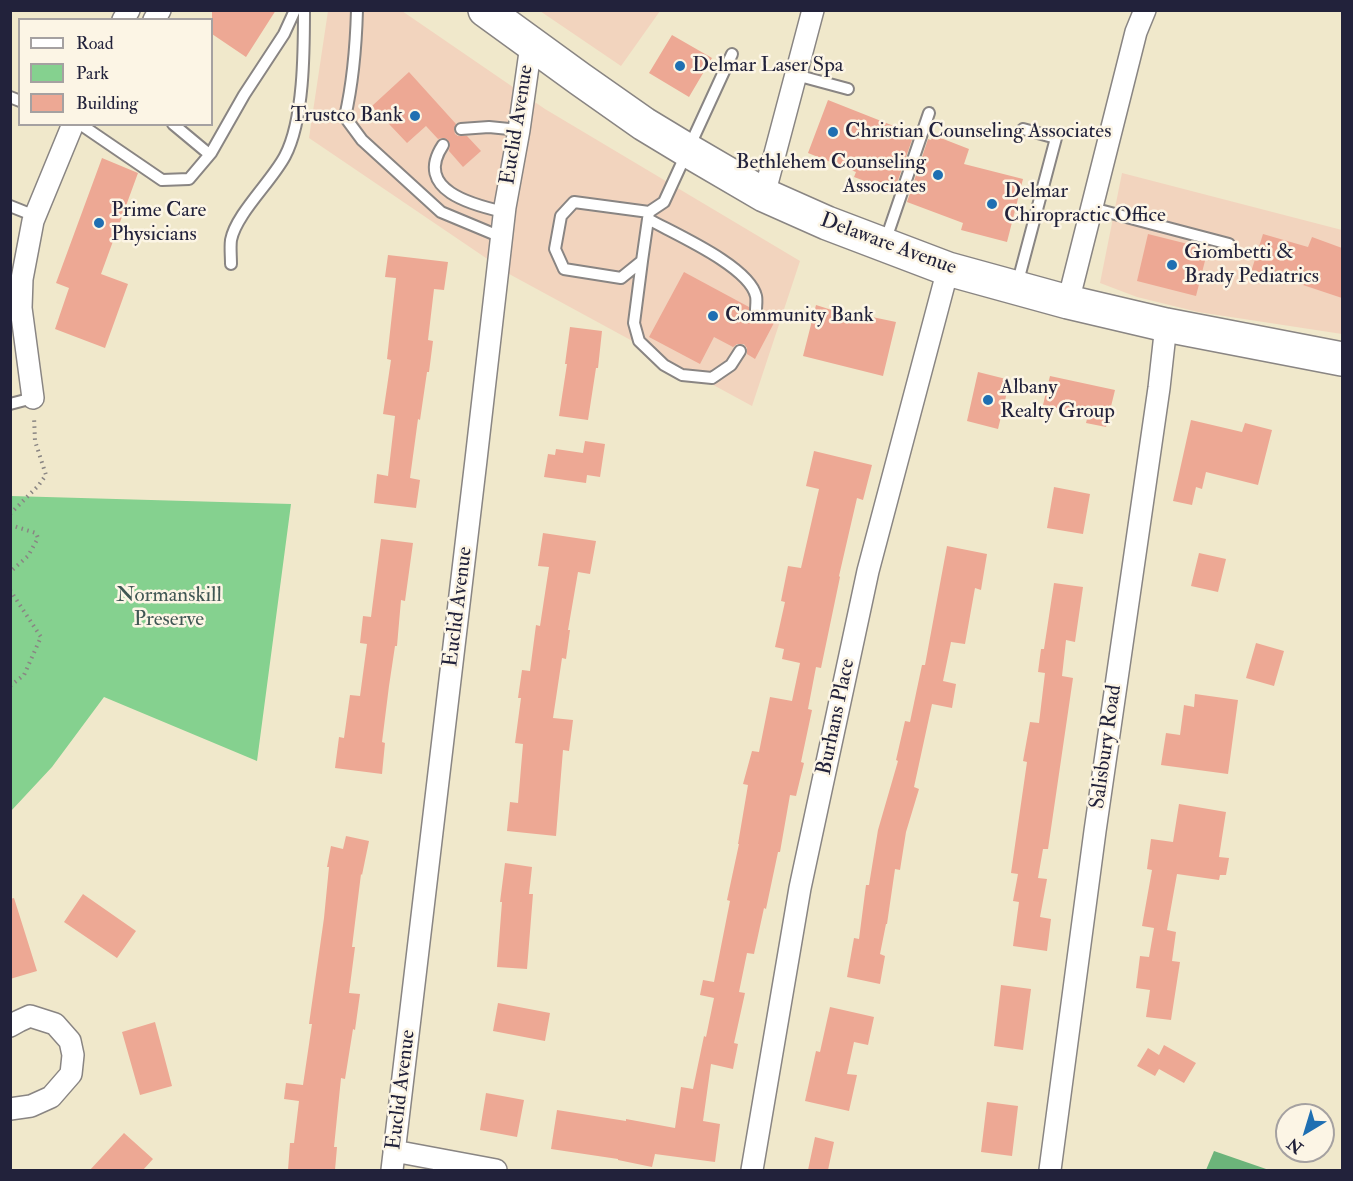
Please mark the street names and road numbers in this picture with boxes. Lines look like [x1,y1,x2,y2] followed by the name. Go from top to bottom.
[496,63,540,187] street label: Euclid Avenue
[817,209,959,281] street label: Delaware Avenue
[439,545,479,669] street label: Euclid Avenue
[812,657,862,777] street label: Burhans Place
[1086,683,1128,811] street label: Salisbury Road
[382,1028,422,1152] street label: Euclid Avenue

